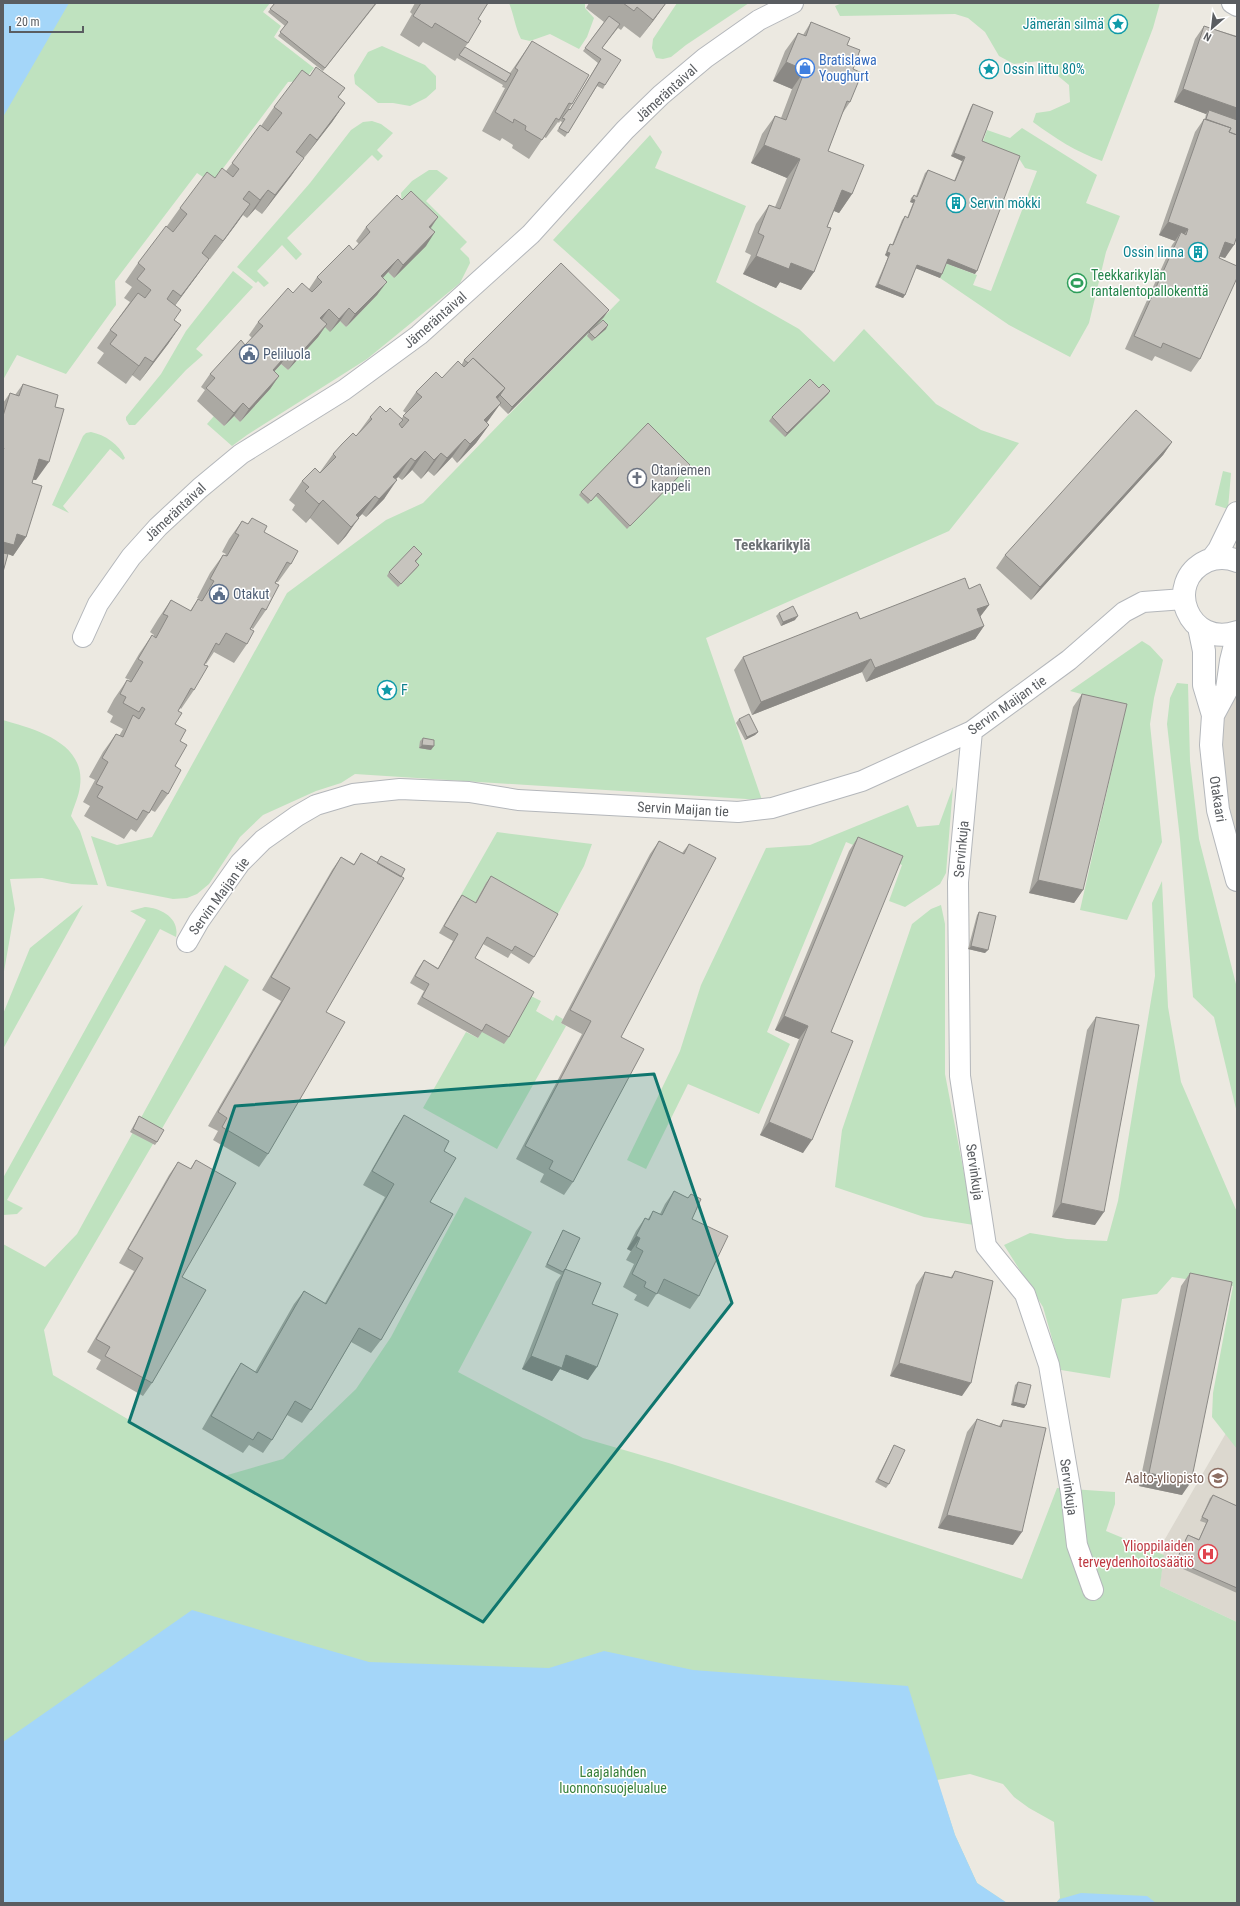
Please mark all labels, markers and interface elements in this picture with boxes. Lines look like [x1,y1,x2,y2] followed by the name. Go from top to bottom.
[10,8,83,34] scale bar
[1192,8,1232,48] north arrow
[1107,13,1129,35] place icon: Jämerän silmä
[16,15,40,29] text: 20 m
[1023,16,1104,32] place label: Jämerän silmä
[1201,29,1214,44] text: N
[819,52,877,84] place label: Bratislawa Youghurt
[794,57,816,79] shop icon: Bratislawa Youghurt
[978,58,1000,80] place icon: Ossin littu 80%
[632,61,700,125] street label: Jämeräntaival
[1003,61,1085,77] place label: Ossin littu 80%
[945,192,967,214] building icon: Servin mökki
[970,195,1041,211] place label: Servin mökki
[1187,241,1209,263] building icon: Ossin linna
[1123,244,1184,260] place label: Ossin linna
[1091,267,1209,299] place label: Teekkarikylän rantalentopallokenttä
[1066,272,1088,294] sports icon: Teekkarikylän rantalentopallokenttä
[400,288,470,352] street label: Jämeräntaival
[238,343,260,365] public building icon: Peliluola
[263,346,311,362] place label: Peliluola
[651,462,711,494] place label: Otaniemen kappeli
[626,467,648,489] church icon: Otaniemen kappeli
[141,480,209,544] street label: Jämeräntaival
[734,536,810,554] district label: Teekkarikylä
[208,583,230,605] public building icon: Otakut
[233,586,269,602] place label: Otakut
[965,672,1049,738] street label: Servin Maijan tie
[376,679,398,701] place icon: F
[401,682,408,698] place label: F
[1206,775,1230,823] street label: Otakaari
[637,799,730,819] street label: Servin Maijan tie
[951,820,971,878] street label: Servinkuja
[186,854,253,938] street label: Servin Maijan tie
[963,1143,987,1201] street label: Servinkuja
[1057,1458,1081,1516] street label: Servinkuja
[1207,1467,1229,1489] school or university icon: Aalto-yliopisto
[1125,1470,1204,1486] place label: Aalto-yliopisto
[1078,1538,1194,1570] place label: Ylioppilaiden terveydenhoitosäätiö
[1197,1543,1219,1565] hospital icon: Ylioppilaiden terveydenhoitosäätiö
[559,1764,667,1796] park label: Laajalahden luonnonsuojelualue

